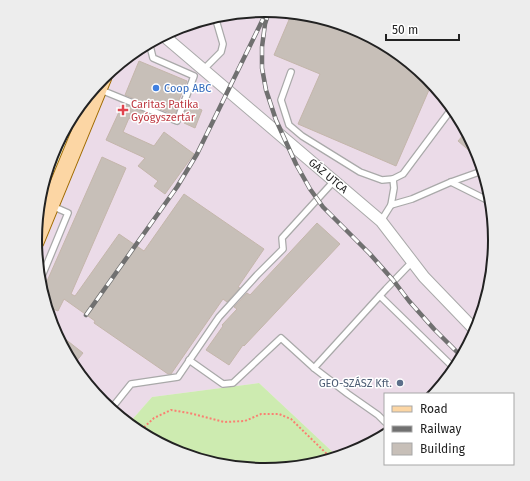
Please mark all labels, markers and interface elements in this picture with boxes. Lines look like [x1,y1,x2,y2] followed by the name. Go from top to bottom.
[386,16,459,42] scale bar
[392,23,418,37] text: 50 m
[164,82,211,95] place label: Coop ABC
[151,83,161,93] marker: Coop ABC
[131,98,199,124] place label: Caritas Patika Gyógyszertár
[118,105,128,115] marker: Caritas Patika Gyógyszertár
[306,155,351,197] street label: GÁZ UTCA
[319,376,392,390] place label: GEO-SZÁSZ Kft.
[395,378,405,388] marker: GEO-SZÁSZ Kft.
[384,393,514,465] legend
[420,402,448,416] text: Road
[420,422,461,436] text: Railway
[420,442,466,456] text: Building

